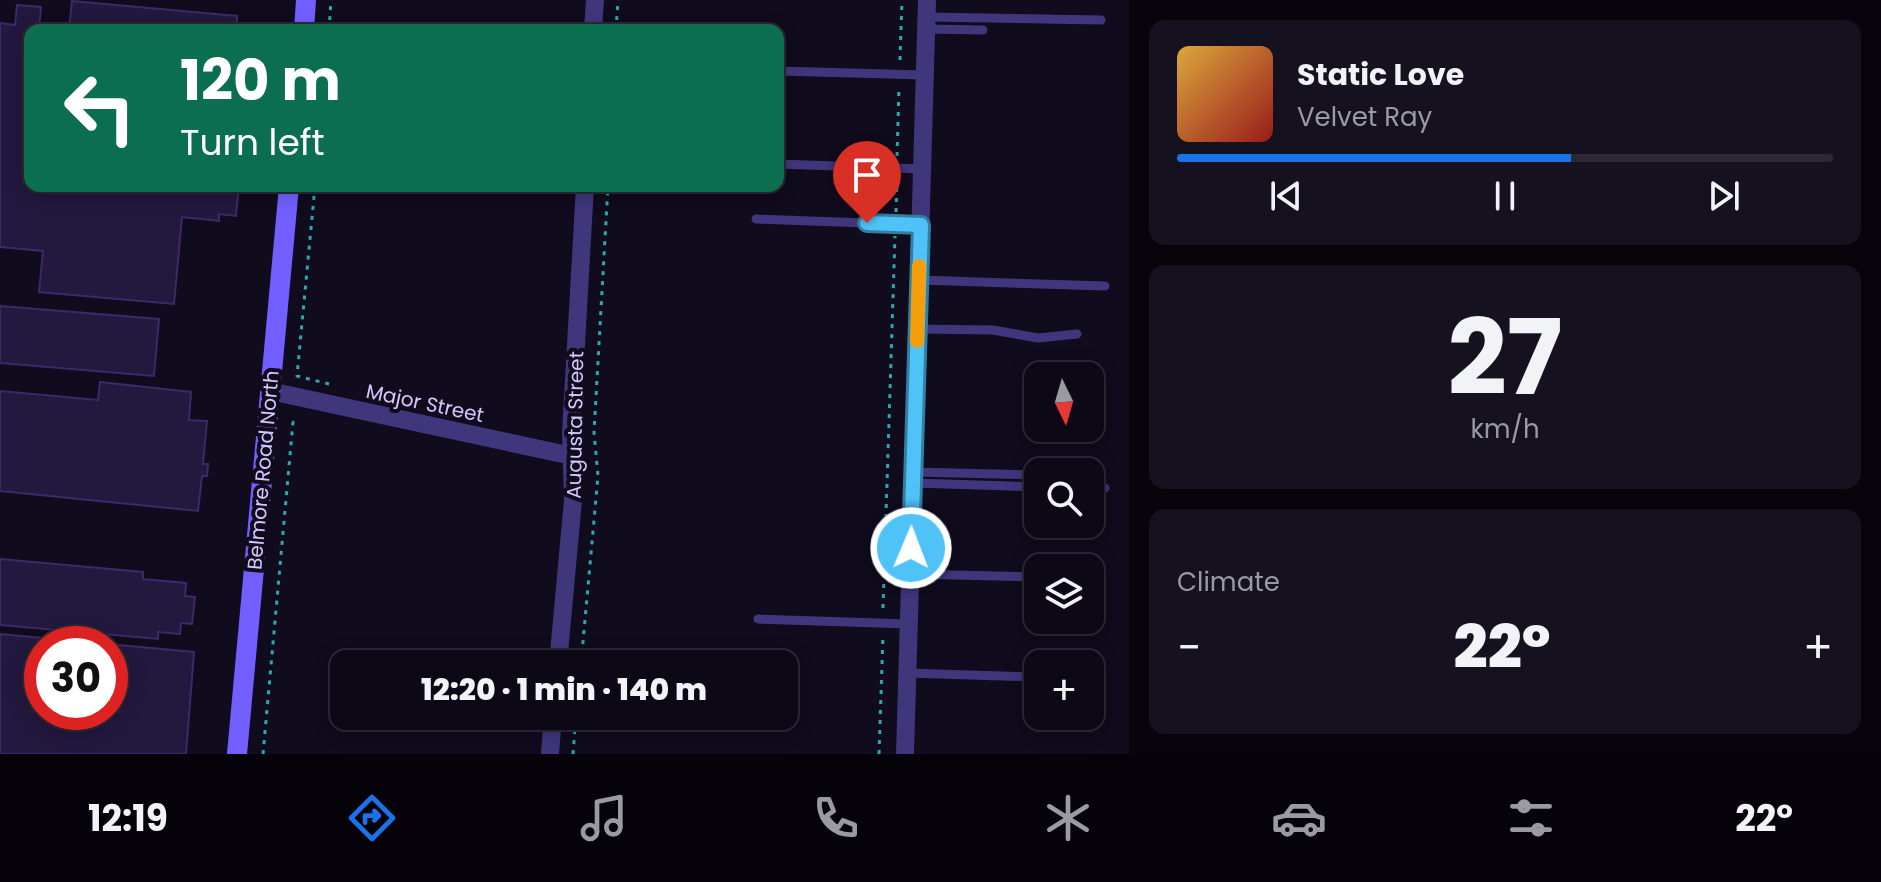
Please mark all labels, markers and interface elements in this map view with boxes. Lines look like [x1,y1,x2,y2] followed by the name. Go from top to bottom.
[180,41,341,120] text: 120 m
[1297,53,1464,96] text: Static Love
[48,56,152,160] icon: left
[1297,99,1432,135] text: Velvet Ray
[180,117,325,168] text: Turn left
[833,141,901,223] pin
[845,153,889,197] icon: arrive
[1264,174,1308,218] icon: previous
[1483,174,1527,218] icon: pause
[1702,174,1746,218] icon: next
[1447,285,1563,430] text: 27
[560,351,590,499] street label: Augusta Street
[1024,362,1104,442] north arrow
[1024,362,1104,730] map controls
[240,369,286,571] street label: Belmore Road North
[363,377,487,429] street label: Major Street
[1470,411,1540,447] text: km/h
[1024,458,1104,538] button: search
[869,506,953,590] position arrow
[1024,554,1104,634] button: layers
[1177,564,1280,600] text: Climate
[1454,605,1551,689] text: 22°
[1177,617,1201,678] text: −
[1803,617,1833,678] text: +
[24,626,128,730] speed limit sign: 30
[1024,650,1104,730] button: +
[421,668,707,711] text: 12:20 · 1 min · 140 m
[344,790,400,846] icon: directions
[576,790,632,846] icon: music
[808,790,864,846] icon: phone
[1040,790,1096,846] icon: climate
[1271,790,1327,846] icon: car
[1503,790,1559,846] icon: filters
[88,793,168,844] text: 12:19
[1735,793,1793,844] text: 22°

